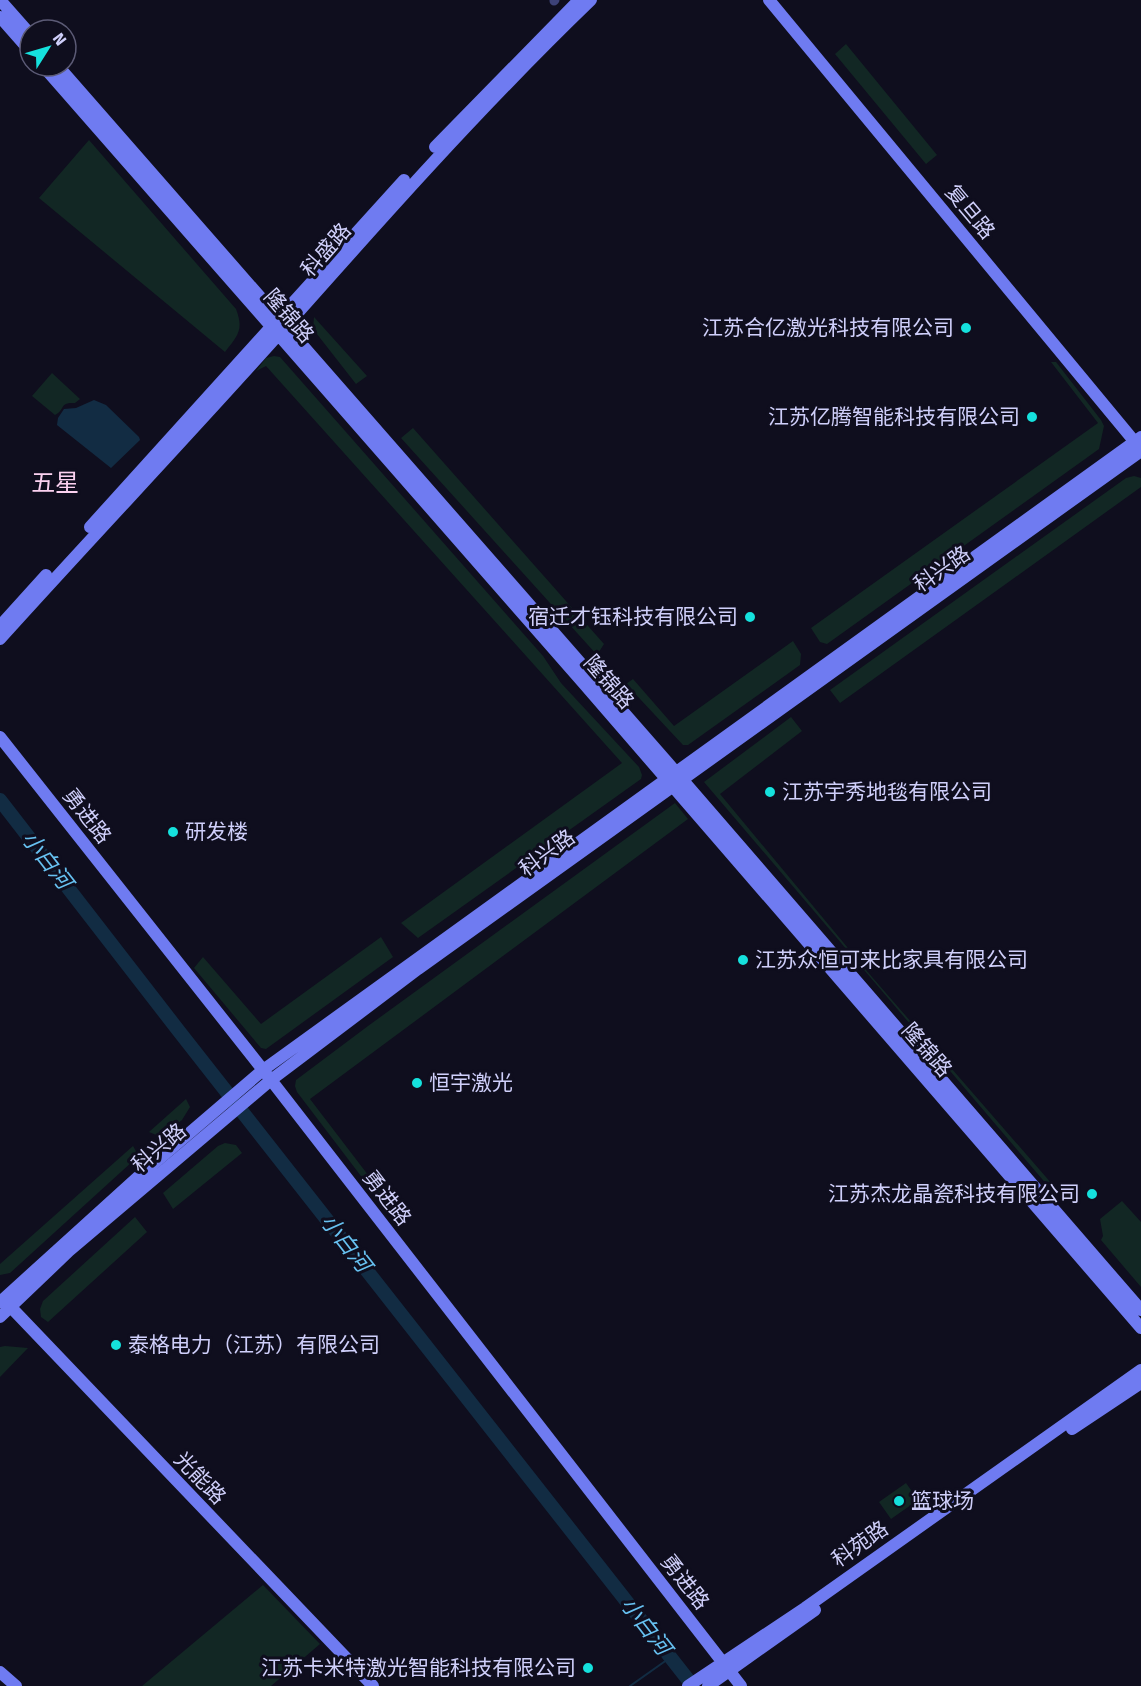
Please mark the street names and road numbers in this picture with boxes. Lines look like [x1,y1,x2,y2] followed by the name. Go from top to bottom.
[940,180,1000,244] street label: 复旦路
[296,218,356,282] street label: 科盛路
[259,284,319,348] street label: 隆锦路
[909,540,975,598] street label: 科兴路
[579,650,639,714] street label: 隆锦路
[57,783,117,849] street label: 勇进路
[514,824,580,882] street label: 科兴路
[897,1018,957,1082] street label: 隆锦路
[127,1118,191,1178] street label: 科兴路
[357,1165,417,1231] street label: 勇进路
[169,1446,231,1510] street label: 光能路
[827,1515,893,1573] street label: 科苑路
[655,1549,715,1615] street label: 勇进路

